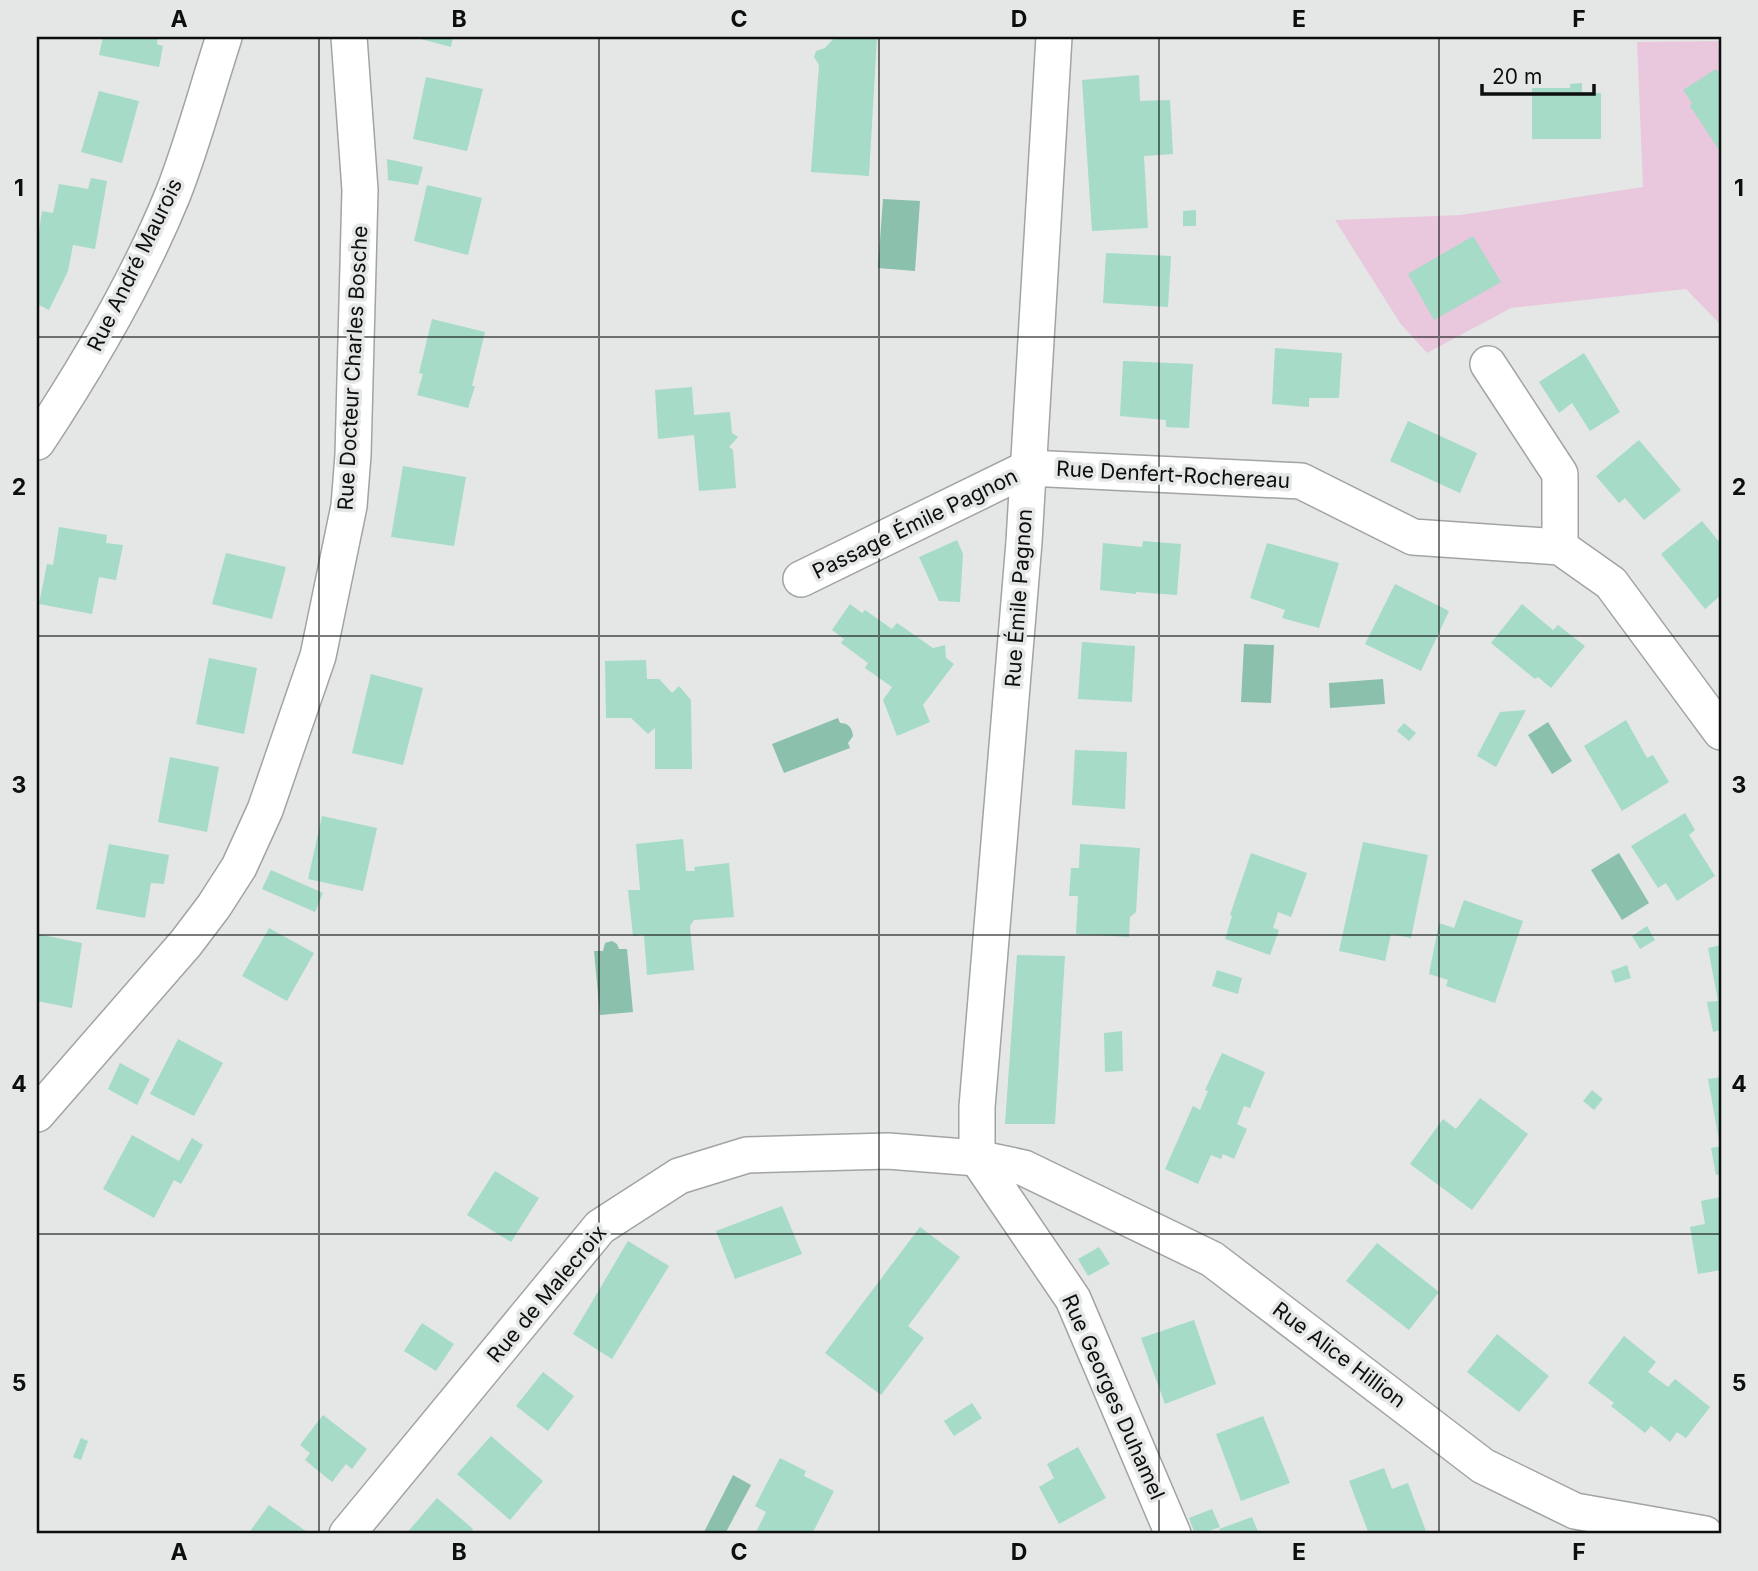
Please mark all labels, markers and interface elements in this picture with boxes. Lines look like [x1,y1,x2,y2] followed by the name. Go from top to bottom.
[170,5,188,33] text: A
[451,5,467,33] text: B
[730,5,748,33] text: C
[1011,5,1027,33] text: D
[1292,5,1306,33] text: E
[1572,5,1586,33] text: F
[1482,52,1594,96] scale bar
[1492,64,1542,89] text: 20 m
[14,174,24,202] text: 1
[82,174,187,355] street label: Rue André Maurois
[1734,174,1744,202] text: 1
[333,225,372,511] street label: Rue Docteur Charles Bosche
[1055,456,1291,493] street label: Rue Denfert-Rochereau
[808,462,1021,584] street label: Passage Émile Pagnon
[12,473,26,501] text: 2
[1732,473,1746,501] text: 2
[999,508,1037,688] street label: Rue Émile Pagnon
[12,771,26,799] text: 3
[1732,771,1746,799] text: 3
[11,1070,27,1098] text: 4
[1731,1070,1747,1098] text: 4
[482,1220,611,1368] street label: Rue de Malecroix
[1057,1290,1170,1503] street label: Rue Georges Duhamel
[1268,1297,1411,1413] street label: Rue Alice Hillion
[12,1369,26,1397] text: 5
[1732,1369,1746,1397] text: 5
[170,1538,188,1566] text: A
[451,1538,467,1566] text: B
[730,1538,748,1566] text: C
[1011,1538,1027,1566] text: D
[1292,1538,1306,1566] text: E
[1572,1538,1586,1566] text: F

